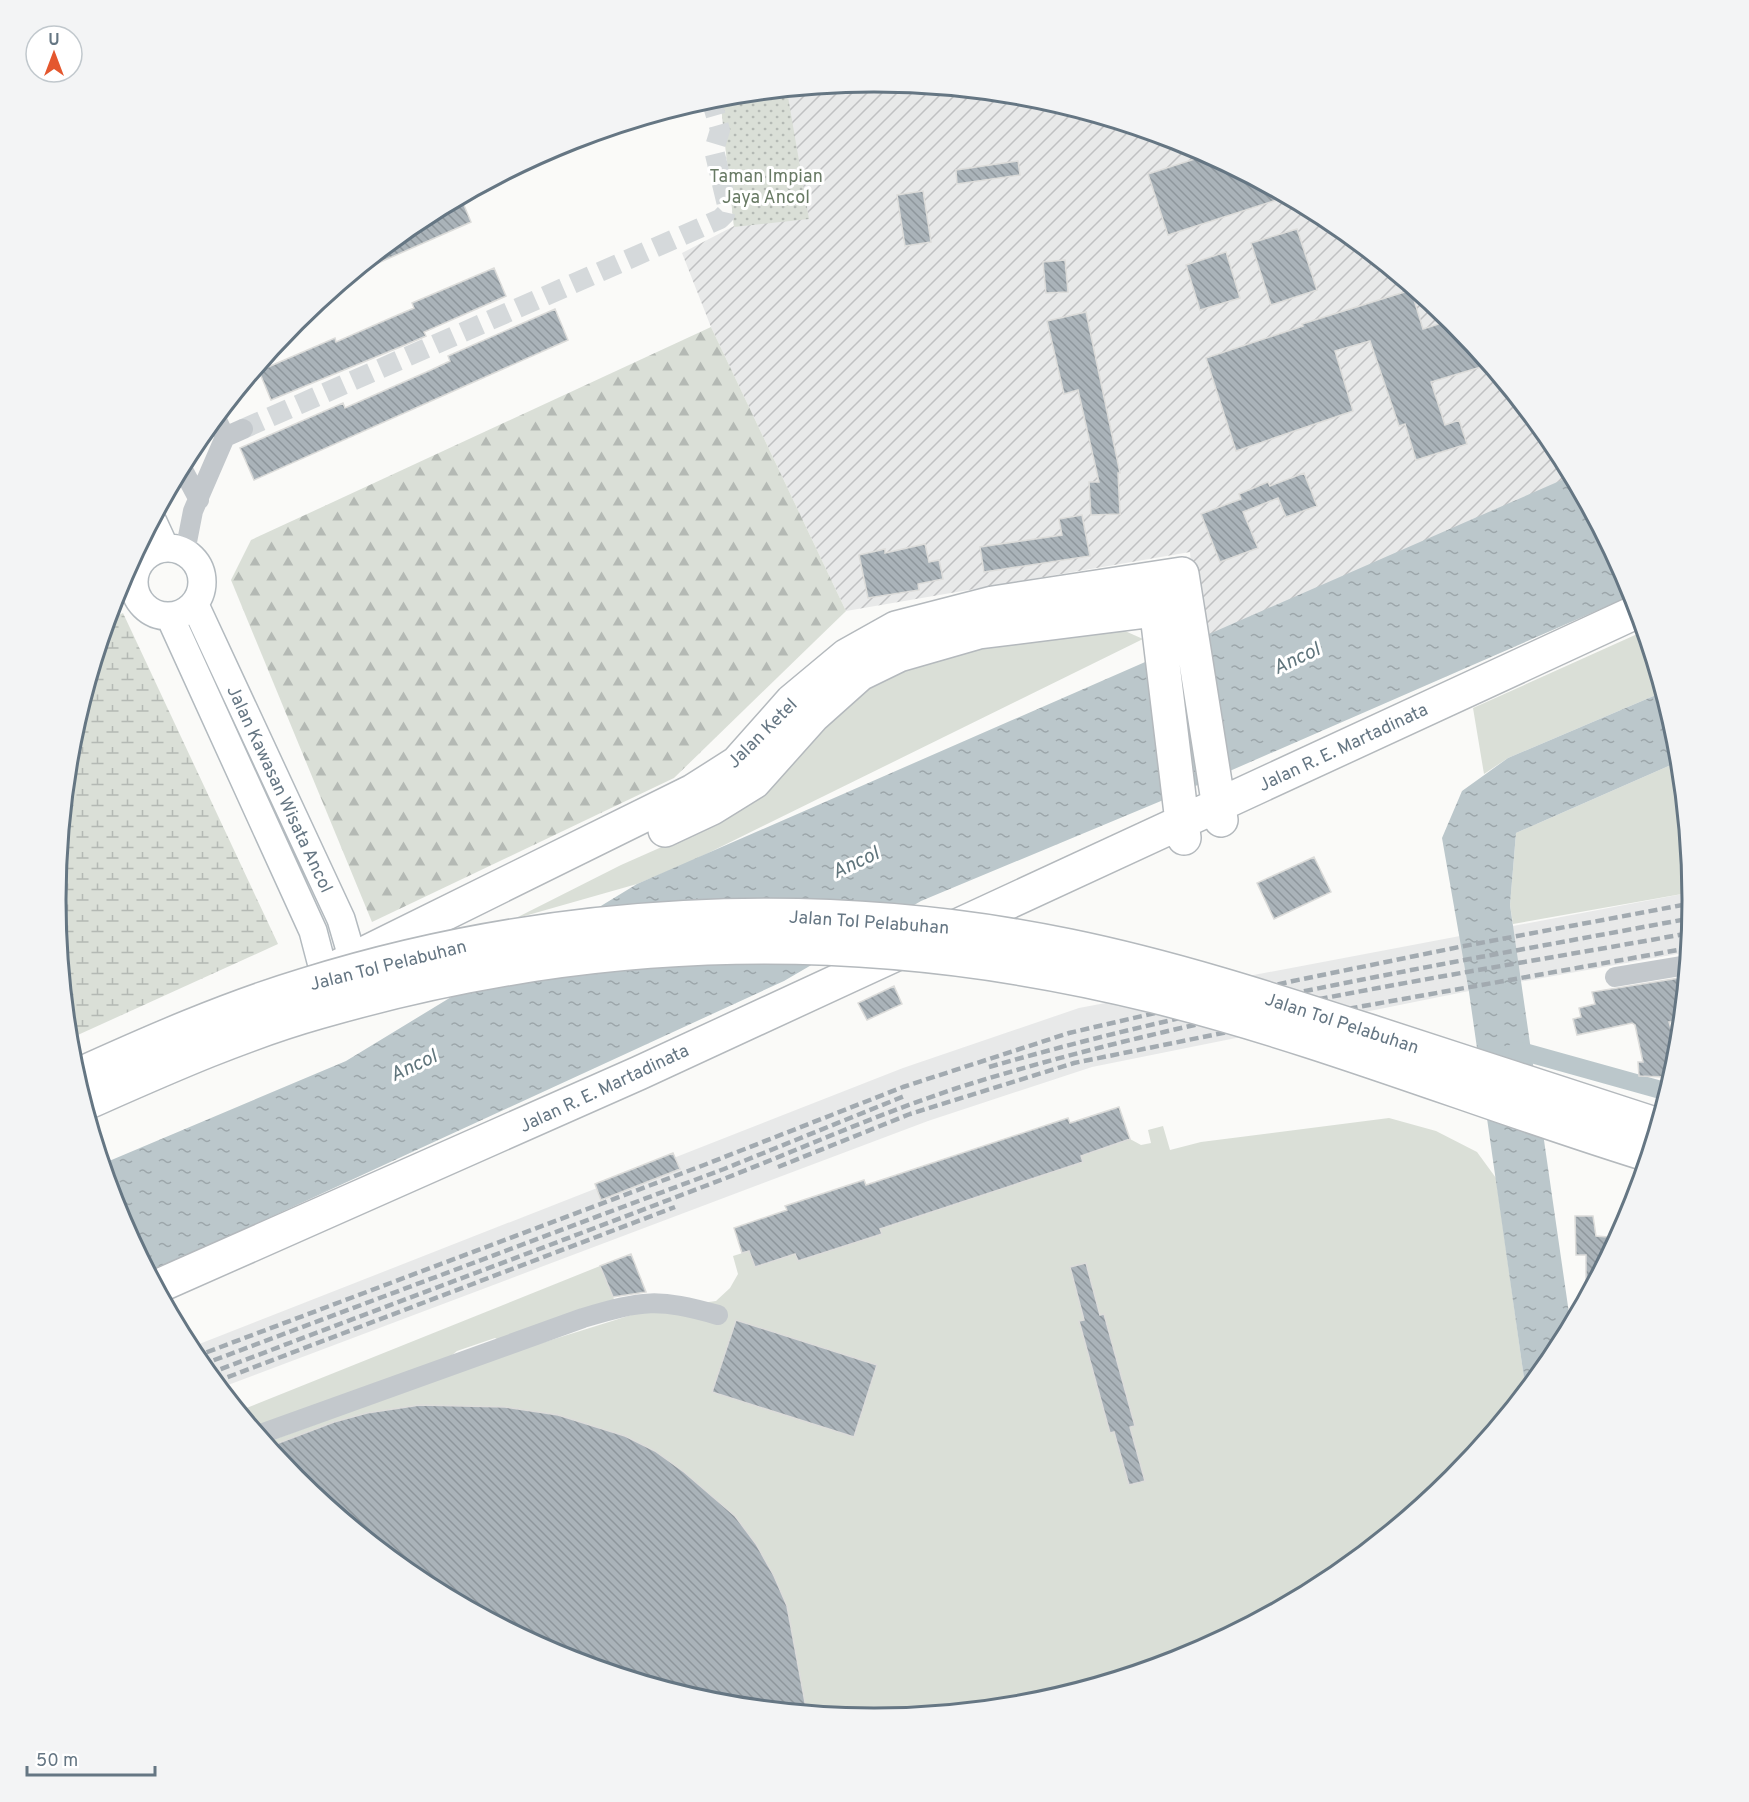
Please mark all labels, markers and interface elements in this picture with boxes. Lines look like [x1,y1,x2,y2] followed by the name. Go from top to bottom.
[24,24,84,84] north arrow
[48,31,60,51] text: U
[709,166,823,210] park label: Taman Impian Jaya Ancol
[1269,637,1325,682] water label: Ancol
[220,682,337,897] street label: Jalan Kawasan Wisata Ancol
[723,694,803,774] street label: Jalan Ketel
[1255,699,1432,798] street label: Jalan R. E. Martadinata
[828,841,884,886] water label: Ancol
[788,906,950,941] street label: Jalan Tol Pelabuhan
[308,936,469,997] street label: Jalan Tol Pelabuhan
[1262,989,1422,1060] street label: Jalan Tol Pelabuhan
[516,1040,693,1139] street label: Jalan R. E. Martadinata
[386,1044,442,1089] water label: Ancol
[27,1739,154,1777] scale bar
[36,1750,78,1773] text: 50 m

